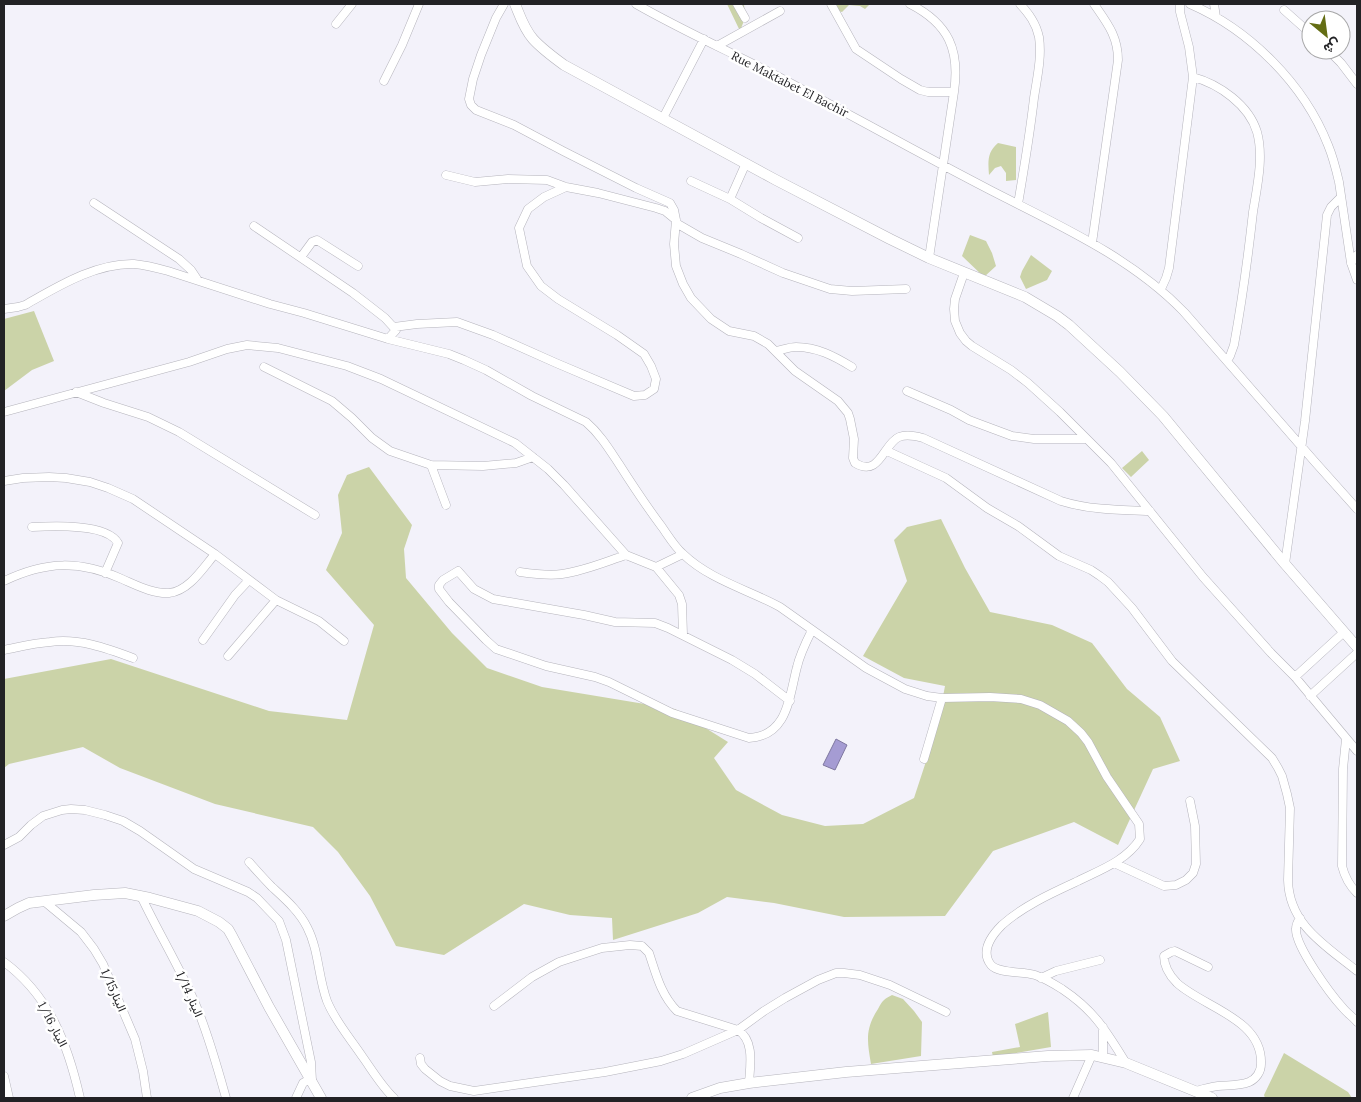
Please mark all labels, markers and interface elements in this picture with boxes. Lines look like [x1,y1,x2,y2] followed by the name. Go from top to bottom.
[1301,10,1351,60] north arrow
[1320,34,1344,58] text: ش
[729,48,852,120] street label: Rue Maktabet El Bachir
[97,966,130,1014] street label: الينار1/15
[172,969,207,1020] street label: الينار 1/14
[34,999,71,1050] street label: الينار 1/16

